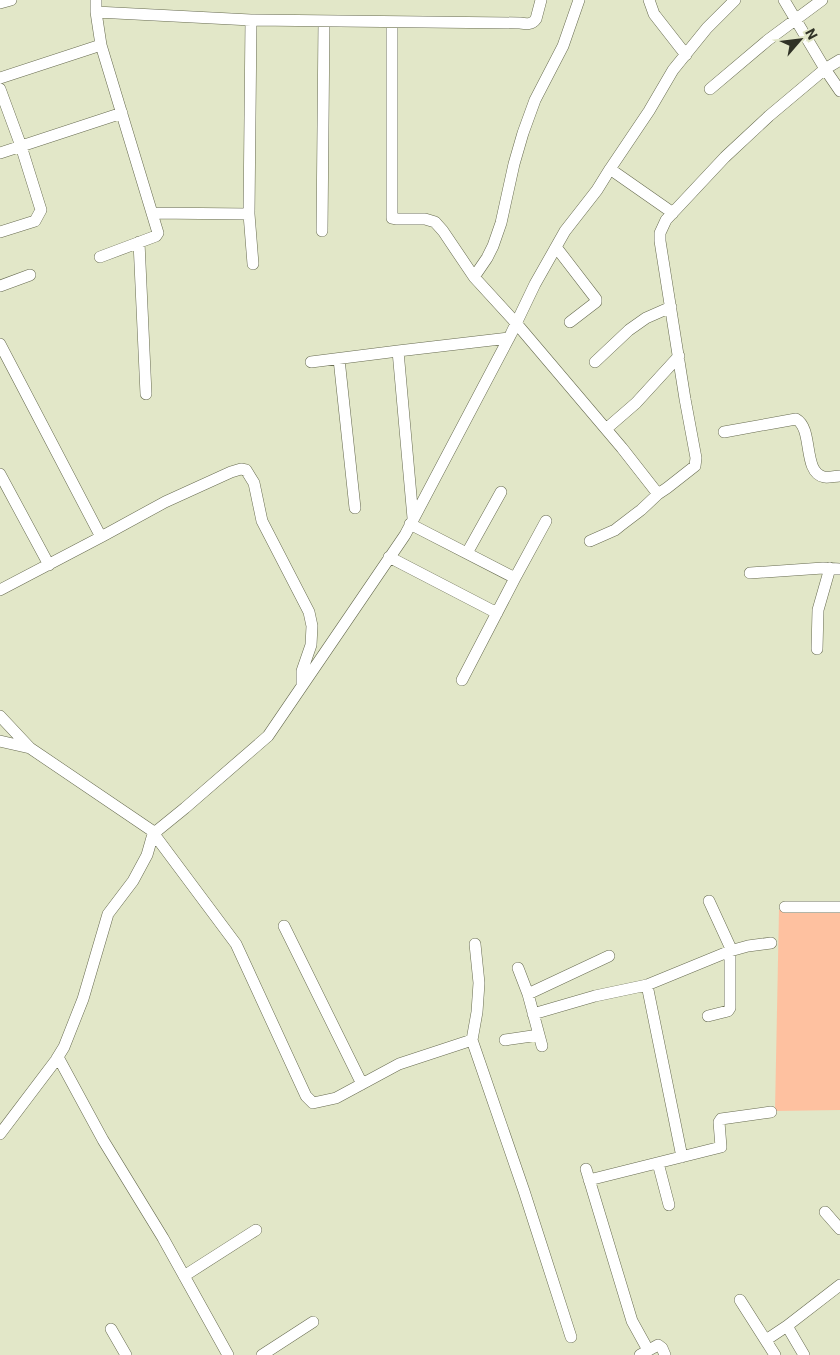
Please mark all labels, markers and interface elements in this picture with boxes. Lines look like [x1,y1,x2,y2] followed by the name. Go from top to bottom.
[775,15,825,65] north arrow
[802,26,821,42] text: N

